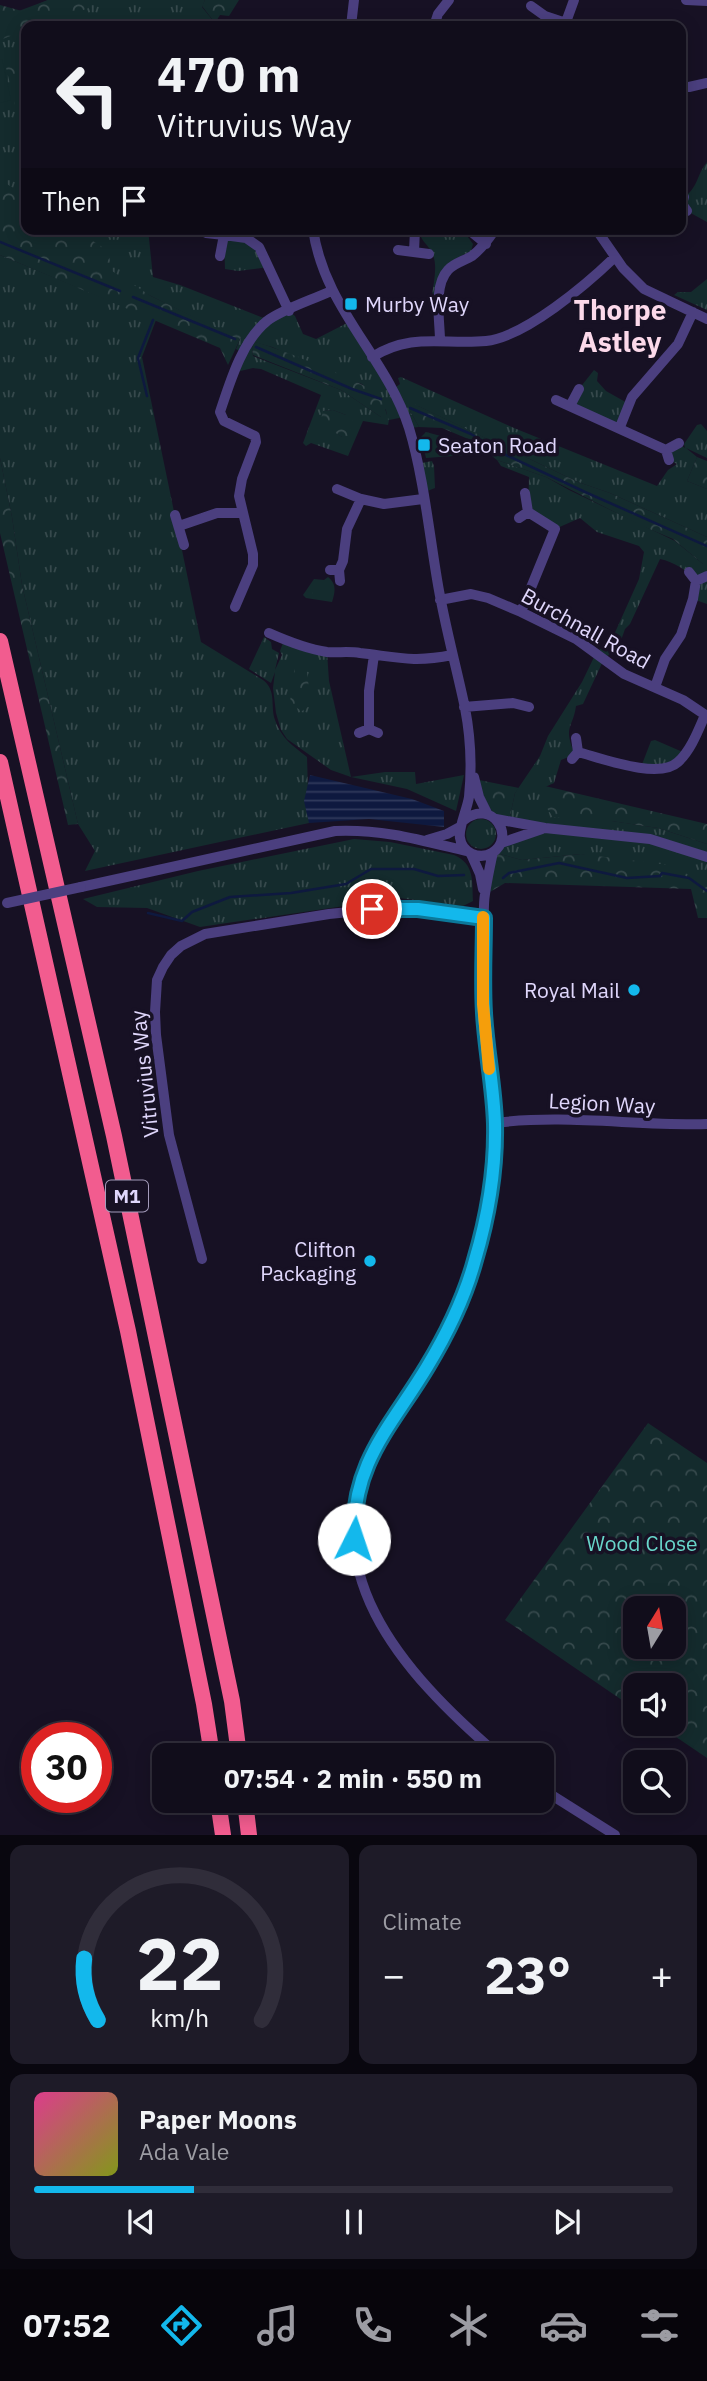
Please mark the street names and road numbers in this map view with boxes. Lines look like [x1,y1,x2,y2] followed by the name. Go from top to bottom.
[516,581,656,675] street label: Burchnall Road
[123,1008,165,1139] street label: Vitruvius Way
[548,1086,657,1120] street label: Legion Way
[106,1180,148,1212] road number: M1

